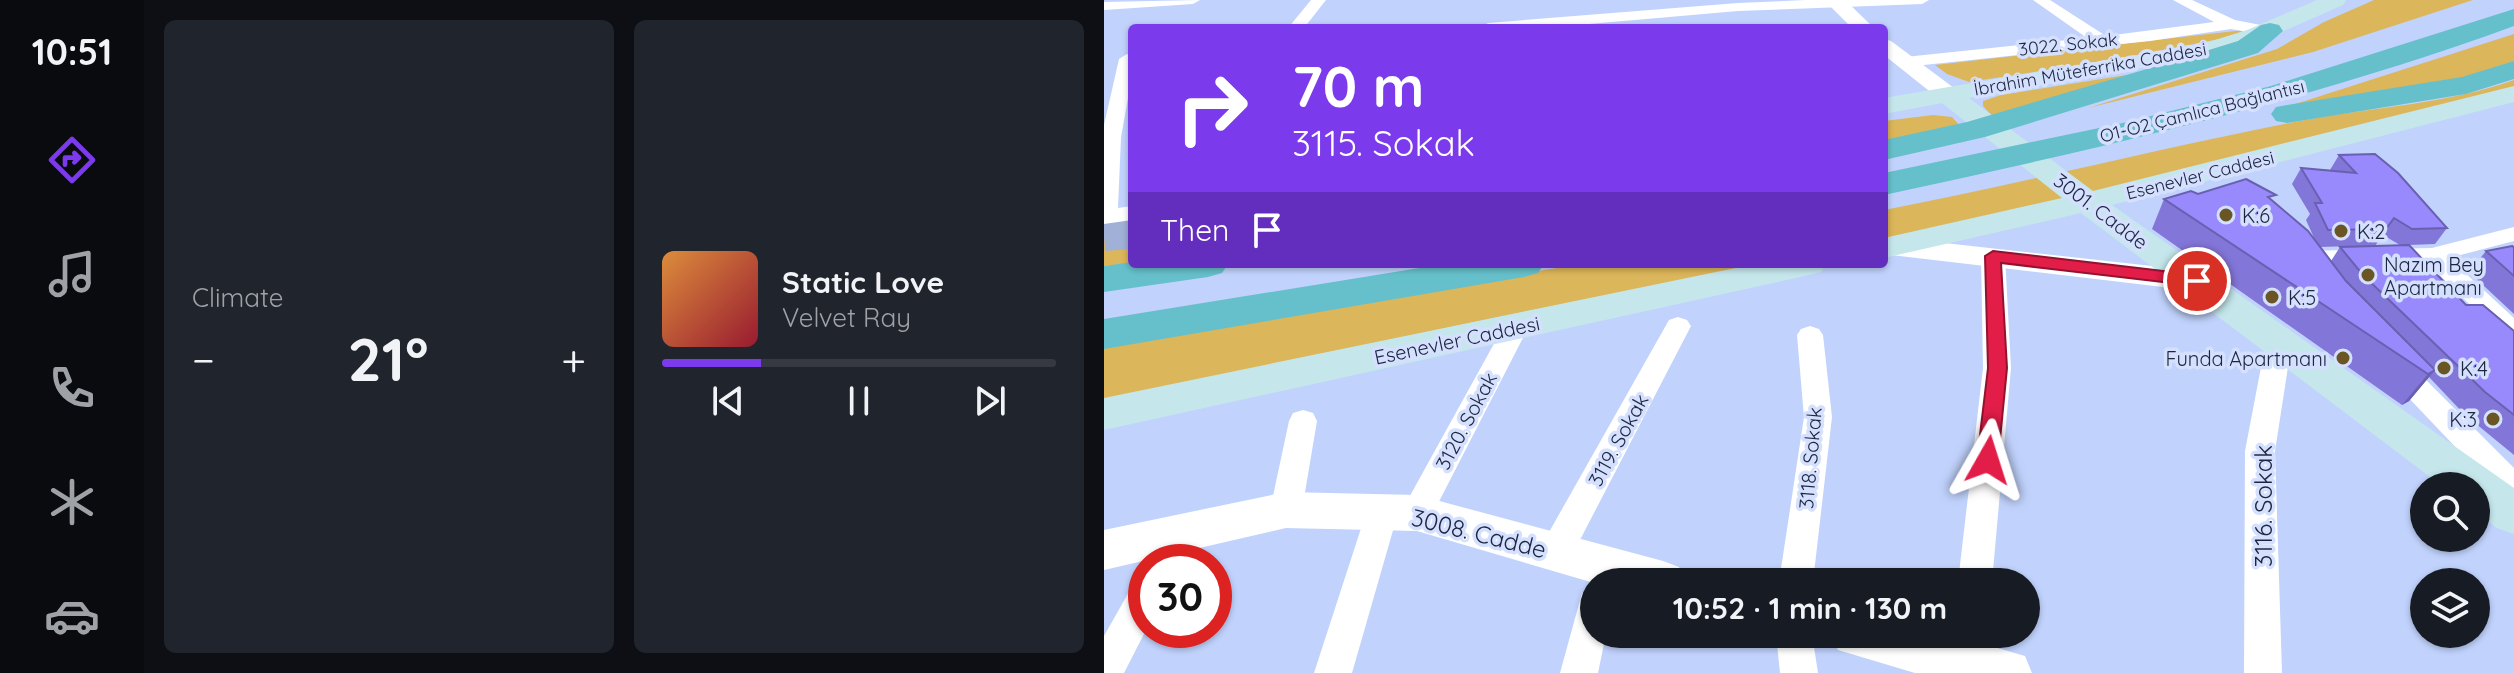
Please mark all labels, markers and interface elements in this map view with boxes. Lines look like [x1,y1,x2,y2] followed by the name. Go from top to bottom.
[2017,27,2119,61] street label: 3022. Sokak
[32,29,112,74] text: 10:51
[1972,37,2208,101] street label: İbrahim Müteferrika Caddesi
[1292,51,1424,121] text: 70 m
[1160,56,1264,160] icon: right
[2097,74,2307,148] street label: O1-O2 Çamlıca Bağlantısı
[1292,120,1475,165] text: 3115. Sokak
[44,132,100,188] icon: directions
[2124,145,2276,205] street label: Esenevler Caddesi
[2049,167,2153,255] street label: 3001. Cadde
[2242,203,2270,228] place label: K:6
[2217,206,2235,224] marker: K:6
[1245,208,1289,252] icon: arrive
[1160,211,1229,249] text: Then
[2357,219,2385,244] place label: K:2
[2332,222,2350,240] marker: K:2
[44,246,100,302] icon: music
[2163,247,2231,315] pin
[2384,252,2484,300] place label: Nazım Bey Apartmanı
[2175,259,2219,303] icon: arrive
[782,263,944,301] text: Static Love
[2359,266,2377,284] marker: Nazım Bey Apartmanı
[192,281,283,314] text: Climate
[2288,285,2316,310] place label: K:5
[2263,288,2281,306] marker: K:5
[782,301,911,334] text: Velvet Ray
[1372,310,1542,370] street label: Esenevler Caddesi
[348,321,429,396] text: 21°
[192,332,215,387] text: −
[561,332,586,387] text: +
[2165,346,2327,371] place label: Funda Apartmanı
[2334,349,2352,367] marker: Funda Apartmanı
[2460,356,2488,381] place label: K:4
[2435,359,2453,377] marker: K:4
[44,360,100,416] icon: phone
[1430,368,1502,474] street label: 3120. Sokak
[706,379,750,423] icon: previous
[837,379,881,423] icon: pause
[968,379,1012,423] icon: next
[1582,390,1654,490] street label: 3119. Sokak
[1793,406,1827,510] street label: 3118. Sokak
[2449,407,2477,432] place label: K:3
[2484,410,2502,428] marker: K:3
[1946,418,2030,502] position arrow
[2248,445,2278,567] street label: 3116. Sokak
[2410,472,2490,648] map controls
[2410,472,2490,552] button: search
[44,474,100,530] icon: climate
[1408,502,1550,564] street label: 3008. Cadde
[1128,544,1232,648] speed limit sign: 30
[2410,568,2490,648] button: layers
[44,588,100,644] icon: car
[1673,589,1947,627] text: 10:52 · 1 min · 130 m

